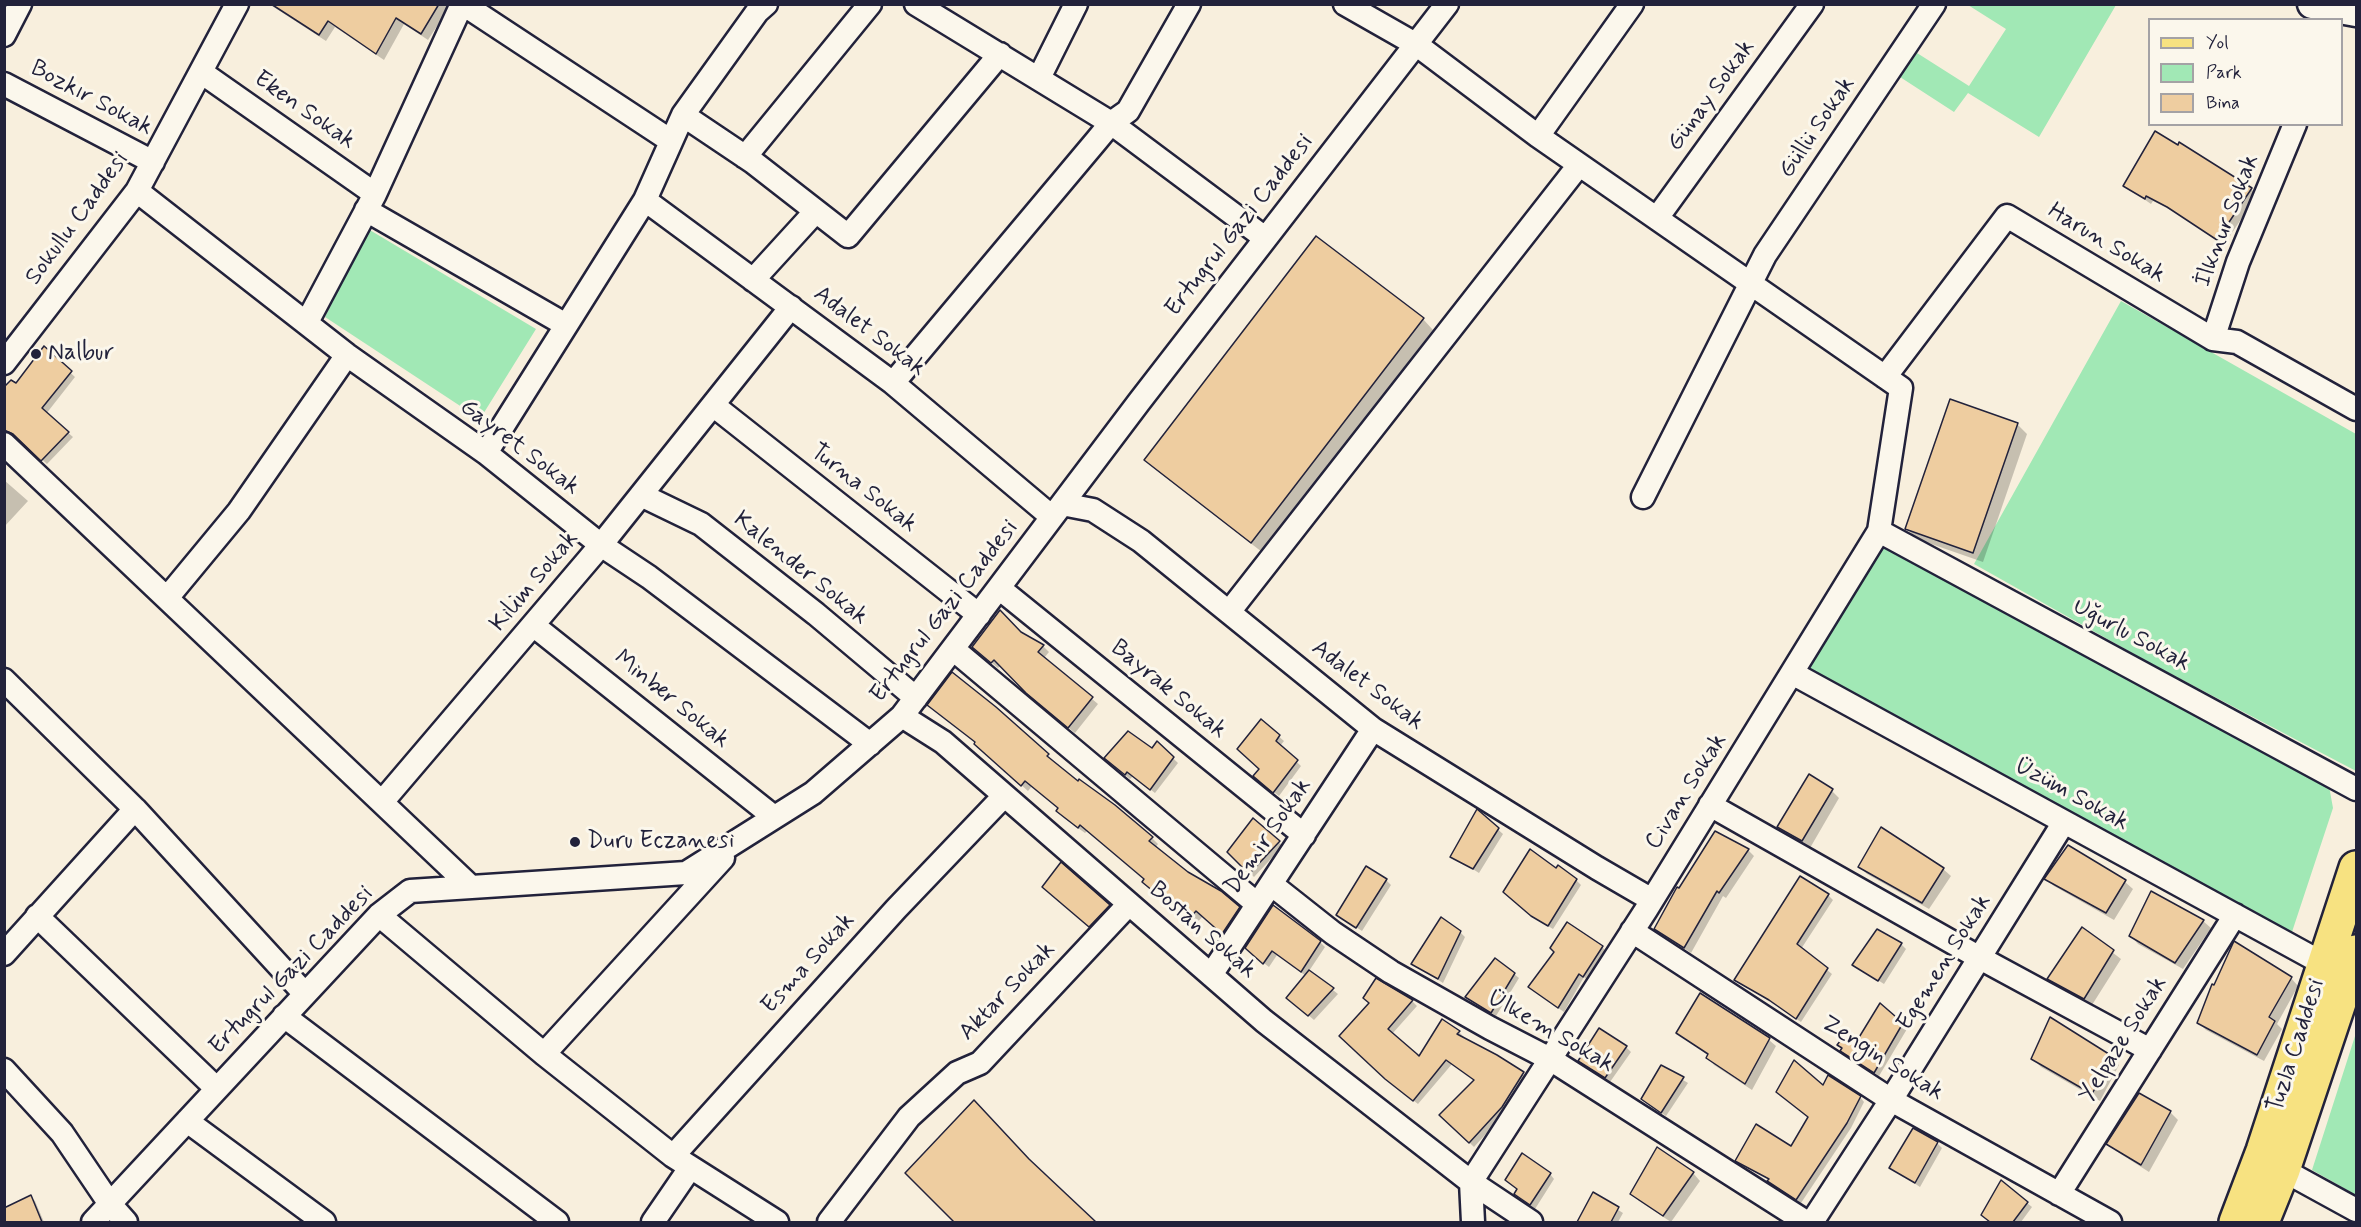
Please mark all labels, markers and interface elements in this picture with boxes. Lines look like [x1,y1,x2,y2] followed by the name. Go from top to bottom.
[2148,18,2343,126] legend
[2206,31,2229,55] text: Yol
[1662,35,1762,157] street label: Günay Sokak
[25,55,157,143] street label: Bozkır Sokak
[2206,61,2242,85] text: Park
[248,65,360,157] street label: Eken Sokak
[1773,72,1863,184] street label: Güllü Sokak
[2206,91,2240,115] text: Bina
[1160,129,1320,323] street label: Ertugrul Gazi Caddesi
[20,147,136,291] street label: Sokullu Caddesi
[2190,151,2266,291] street label: İlknur Sokak
[2042,198,2170,290] street label: Harun Sokak
[807,280,931,384] street label: Adalet Sokak
[48,340,114,368] place label: Nalbur
[29,347,43,361] marker: Nalbur
[453,394,585,502] street label: Gayret Sokak
[804,438,922,540] street label: Turna Sokak
[727,506,873,632] street label: Kalender Sokak
[865,515,1025,709] street label: Ertugrul Gazi Caddesi
[485,526,585,638] street label: Kilim Sokak
[2067,593,2195,679] street label: Uğurlu Sokak
[1104,634,1232,746] street label: Bayrak Sokak
[1305,634,1429,738] street label: Adalet Sokak
[607,645,735,755] street label: Minber Sokak
[1640,728,1734,856] street label: Civan Sokak
[2009,752,2133,838] street label: Üzüm Sokak
[1219,773,1319,901] street label: Demir Sokak
[587,828,735,856] place label: Duru Eczanesi
[568,835,582,849] marker: Duru Eczanesi
[1142,876,1262,986] street label: Bostan Sokak
[204,881,380,1061] street label: Ertugrul Gazi Caddesi
[1892,889,1998,1037] street label: Egemen Sokak
[756,907,862,1021] street label: Esma Sokak
[954,937,1062,1047] street label: Aktar Sokak
[2074,971,2174,1109] street label: Yelpaze Sokak
[2262,976,2332,1116] street label: Tuzla Caddesi
[1481,984,1619,1080] street label: Ülkem Sokak
[1815,1010,1949,1108] street label: Zengin Sokak

